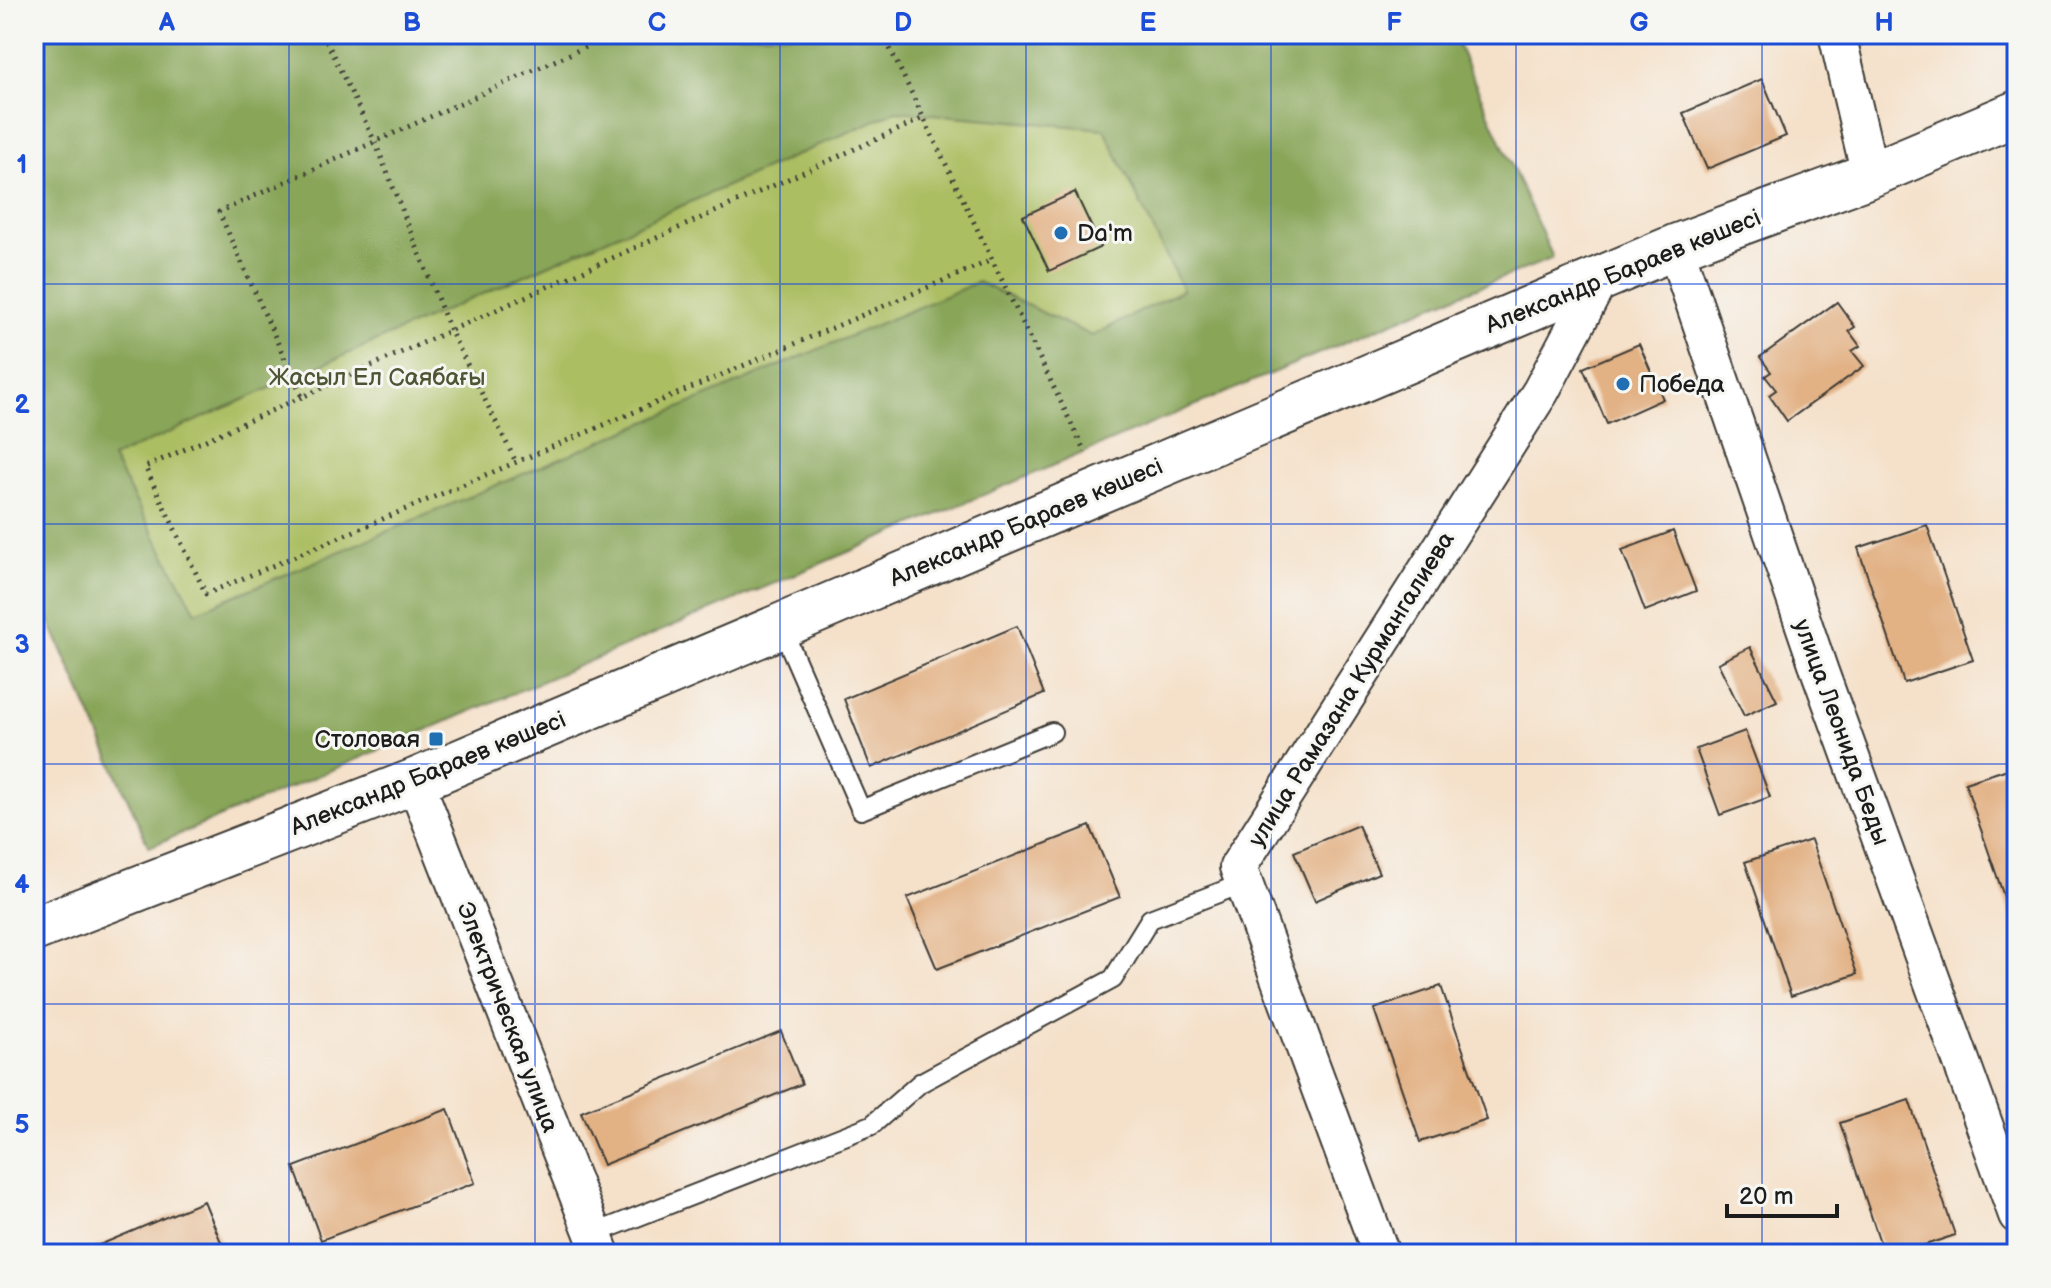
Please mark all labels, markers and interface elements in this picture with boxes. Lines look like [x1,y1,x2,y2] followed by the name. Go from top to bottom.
[158,8,175,39] text: A
[403,8,421,39] text: B
[648,8,666,39] text: C
[894,8,912,39] text: D
[1140,8,1157,39] text: E
[1386,8,1402,39] text: F
[1629,8,1649,39] text: G
[1874,8,1894,39] text: H
[17,150,27,181] text: 1
[1480,203,1765,340] street label: Александр Бараев көшесі
[1077,219,1133,248] place label: Da'm
[1052,224,1070,242] marker: Da'm
[268,363,486,392] park label: Жасыл Ел Саябағы
[1639,370,1725,399] place label: Победа
[1614,375,1632,393] marker: Победа
[14,390,30,421] text: 2
[884,452,1167,594] street label: Александр Бараев көшесі
[1242,526,1461,852] street label: улица Рамазана Курмангалиева
[1787,615,1896,849] street label: улица Леонида Беды
[14,630,30,661] text: 3
[285,705,570,842] street label: Александр Бараев көшесі
[315,725,420,754] place label: Столовая
[427,730,445,748] marker: Столовая
[14,870,30,901] text: 4
[450,898,565,1136] street label: Электрическая улица
[14,1110,30,1141] text: 5
[1727,1168,1837,1218] scale bar
[1739,1182,1794,1211] text: 20 m

